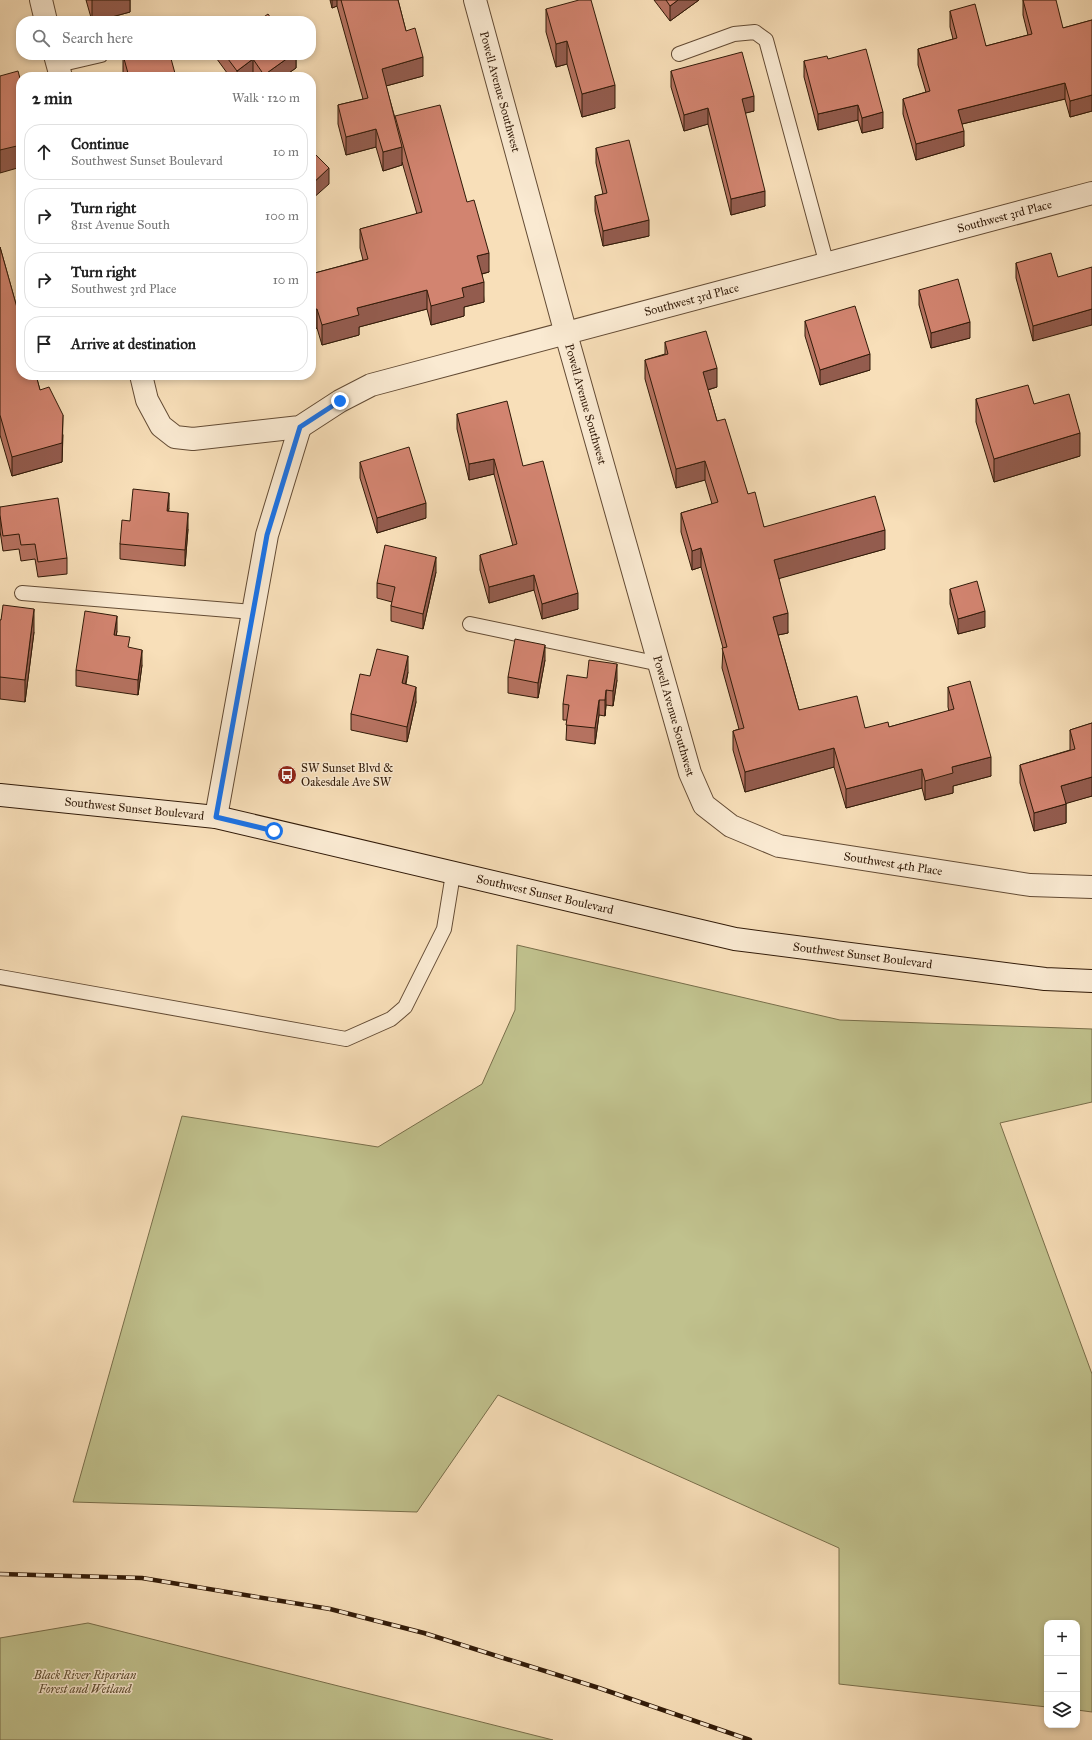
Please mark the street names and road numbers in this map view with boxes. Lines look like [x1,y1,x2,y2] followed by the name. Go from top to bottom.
[477,30,523,154] street label: Powell Avenue Southwest
[956,197,1053,236] street label: Southwest 3rd Place
[643,280,740,319] street label: Southwest 3rd Place
[562,342,610,467] street label: Powell Avenue Southwest
[650,654,698,779] street label: Powell Avenue Southwest
[64,795,205,823] street label: Southwest Sunset Boulevard
[843,849,943,878] street label: Southwest 4th Place
[475,871,615,917] street label: Southwest Sunset Boulevard
[792,940,933,971] street label: Southwest Sunset Boulevard

